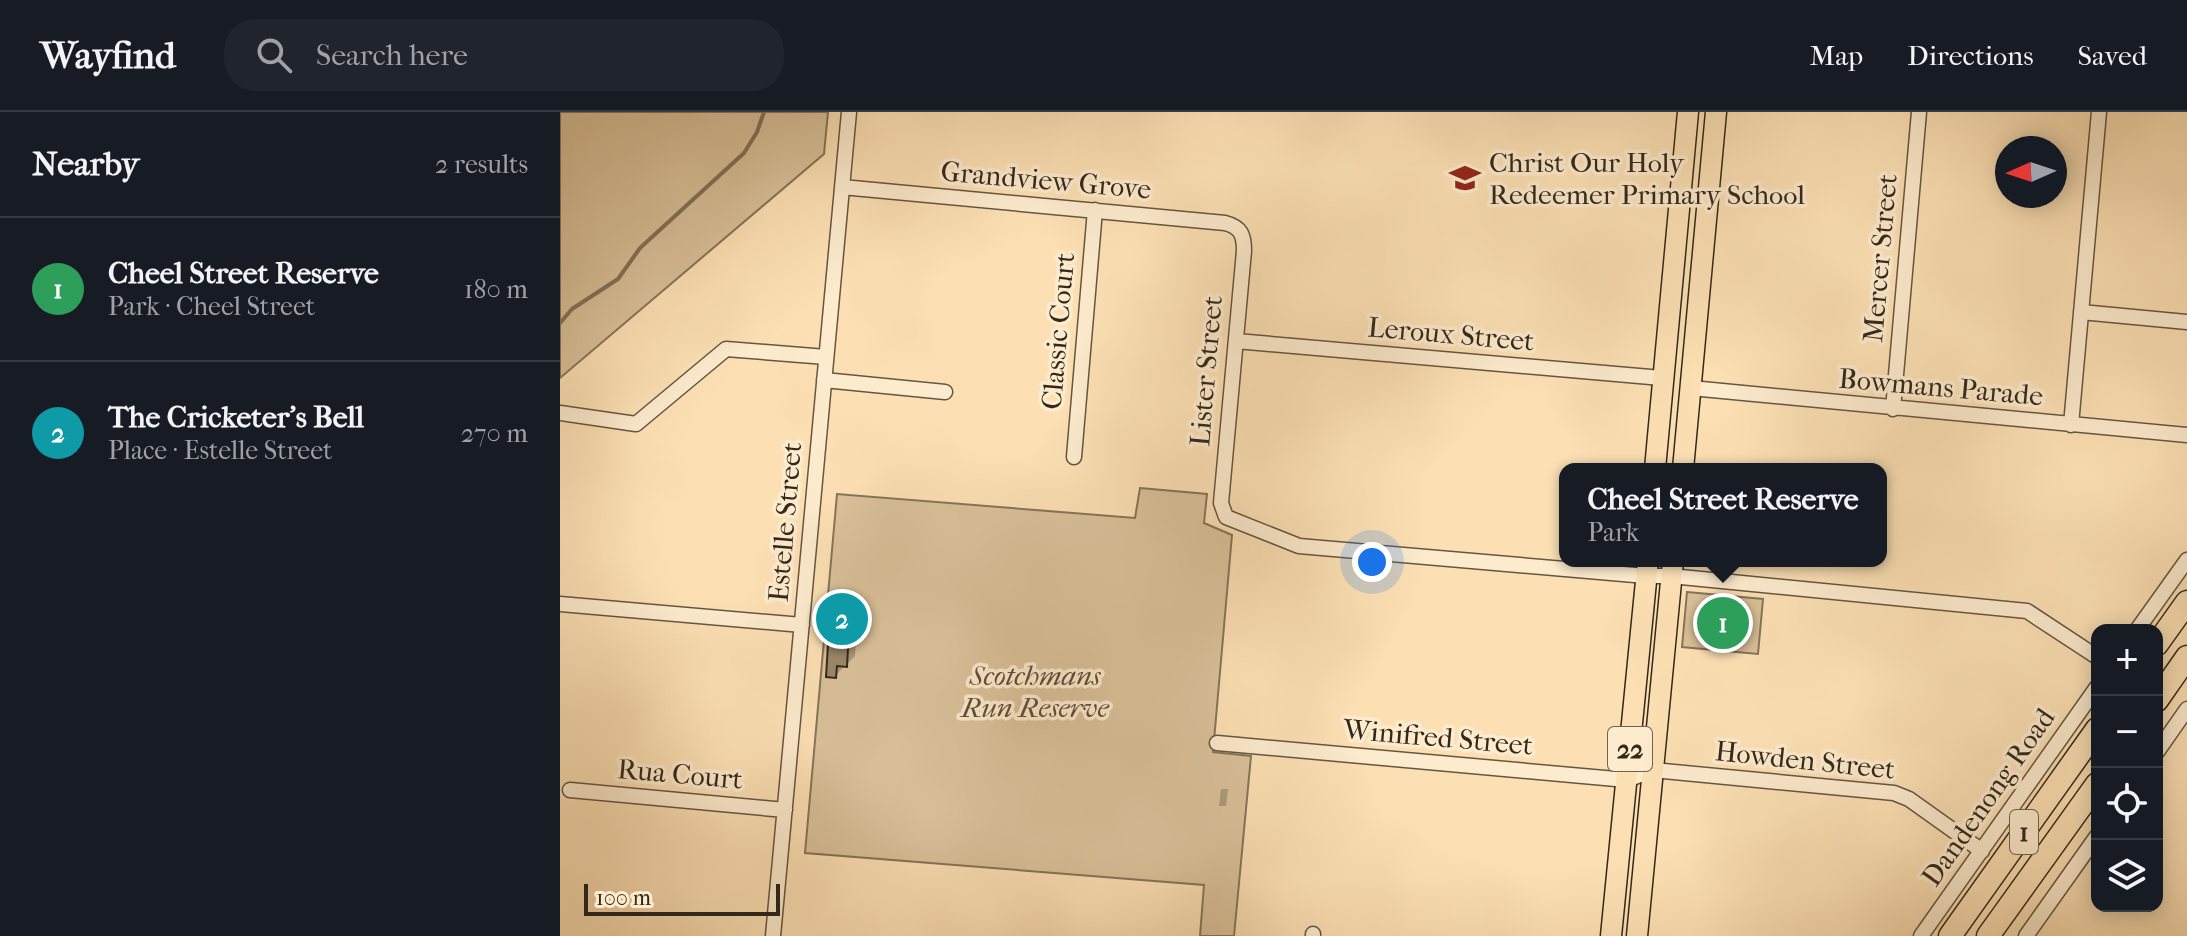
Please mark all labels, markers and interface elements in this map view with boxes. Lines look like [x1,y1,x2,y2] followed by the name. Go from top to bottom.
[224,19,784,91] search box
[40,33,176,78] text: Wayfind
[252,33,296,77] icon: search
[316,38,468,73] text: Search here
[1810,39,1863,72] text: Map
[1907,39,2034,72] text: Directions
[2078,39,2147,72] text: Saved
[1995,136,2067,208] north arrow
[32,144,139,184] text: Nearby
[1489,146,1805,211] place label: Christ Our Holy Redeemer Primary School
[435,149,528,180] text: 2 results
[939,154,1153,206] street label: Grandview Grove
[1448,161,1482,195] school or university icon: Christ Our Holy Redeemer Primary School
[1856,172,1904,344] street label: Mercer Street
[1035,251,1081,411] street label: Classic Court
[108,256,379,291] text: Cheel Street Reserve
[53,274,63,305] text: 1
[464,274,528,305] text: 180 m
[108,291,315,322] text: Park · Cheel Street
[1183,294,1229,448] street label: Lister Street
[1366,310,1536,358] street label: Leroux Street
[1837,362,2045,412] street label: Bowmans Parade
[108,400,364,435] text: The Cricketer's Bell
[51,418,65,449] text: 2
[461,418,528,449] text: 270 m
[108,435,332,466] text: Place · Estelle Street
[762,441,808,603] street label: Estelle Street
[1559,463,1887,567] popup
[1588,482,1858,517] text: Cheel Street Reserve
[1588,517,1639,548] text: Park
[1352,542,1392,582] your location
[816,589,868,649] pin: 2
[1697,593,1749,653] pin: 1
[2091,624,2163,912] map controls
[2091,624,2163,696] button: +
[959,659,1109,724] park label: Scotchmans Run Reserve
[2091,696,2163,768] button: −
[1914,701,2062,892] street label: Dandenong Road
[1341,712,1534,762] street label: Winifred Street
[1608,727,1652,771] road number: 22
[1713,734,1897,786] street label: Howden Street
[616,752,744,796] street label: Rua Court
[2091,768,2163,840] button: locate
[2010,810,2038,854] road number: 1
[2091,840,2163,912] button: layers
[584,880,780,916] scale bar
[596,885,651,911] text: 100 m

